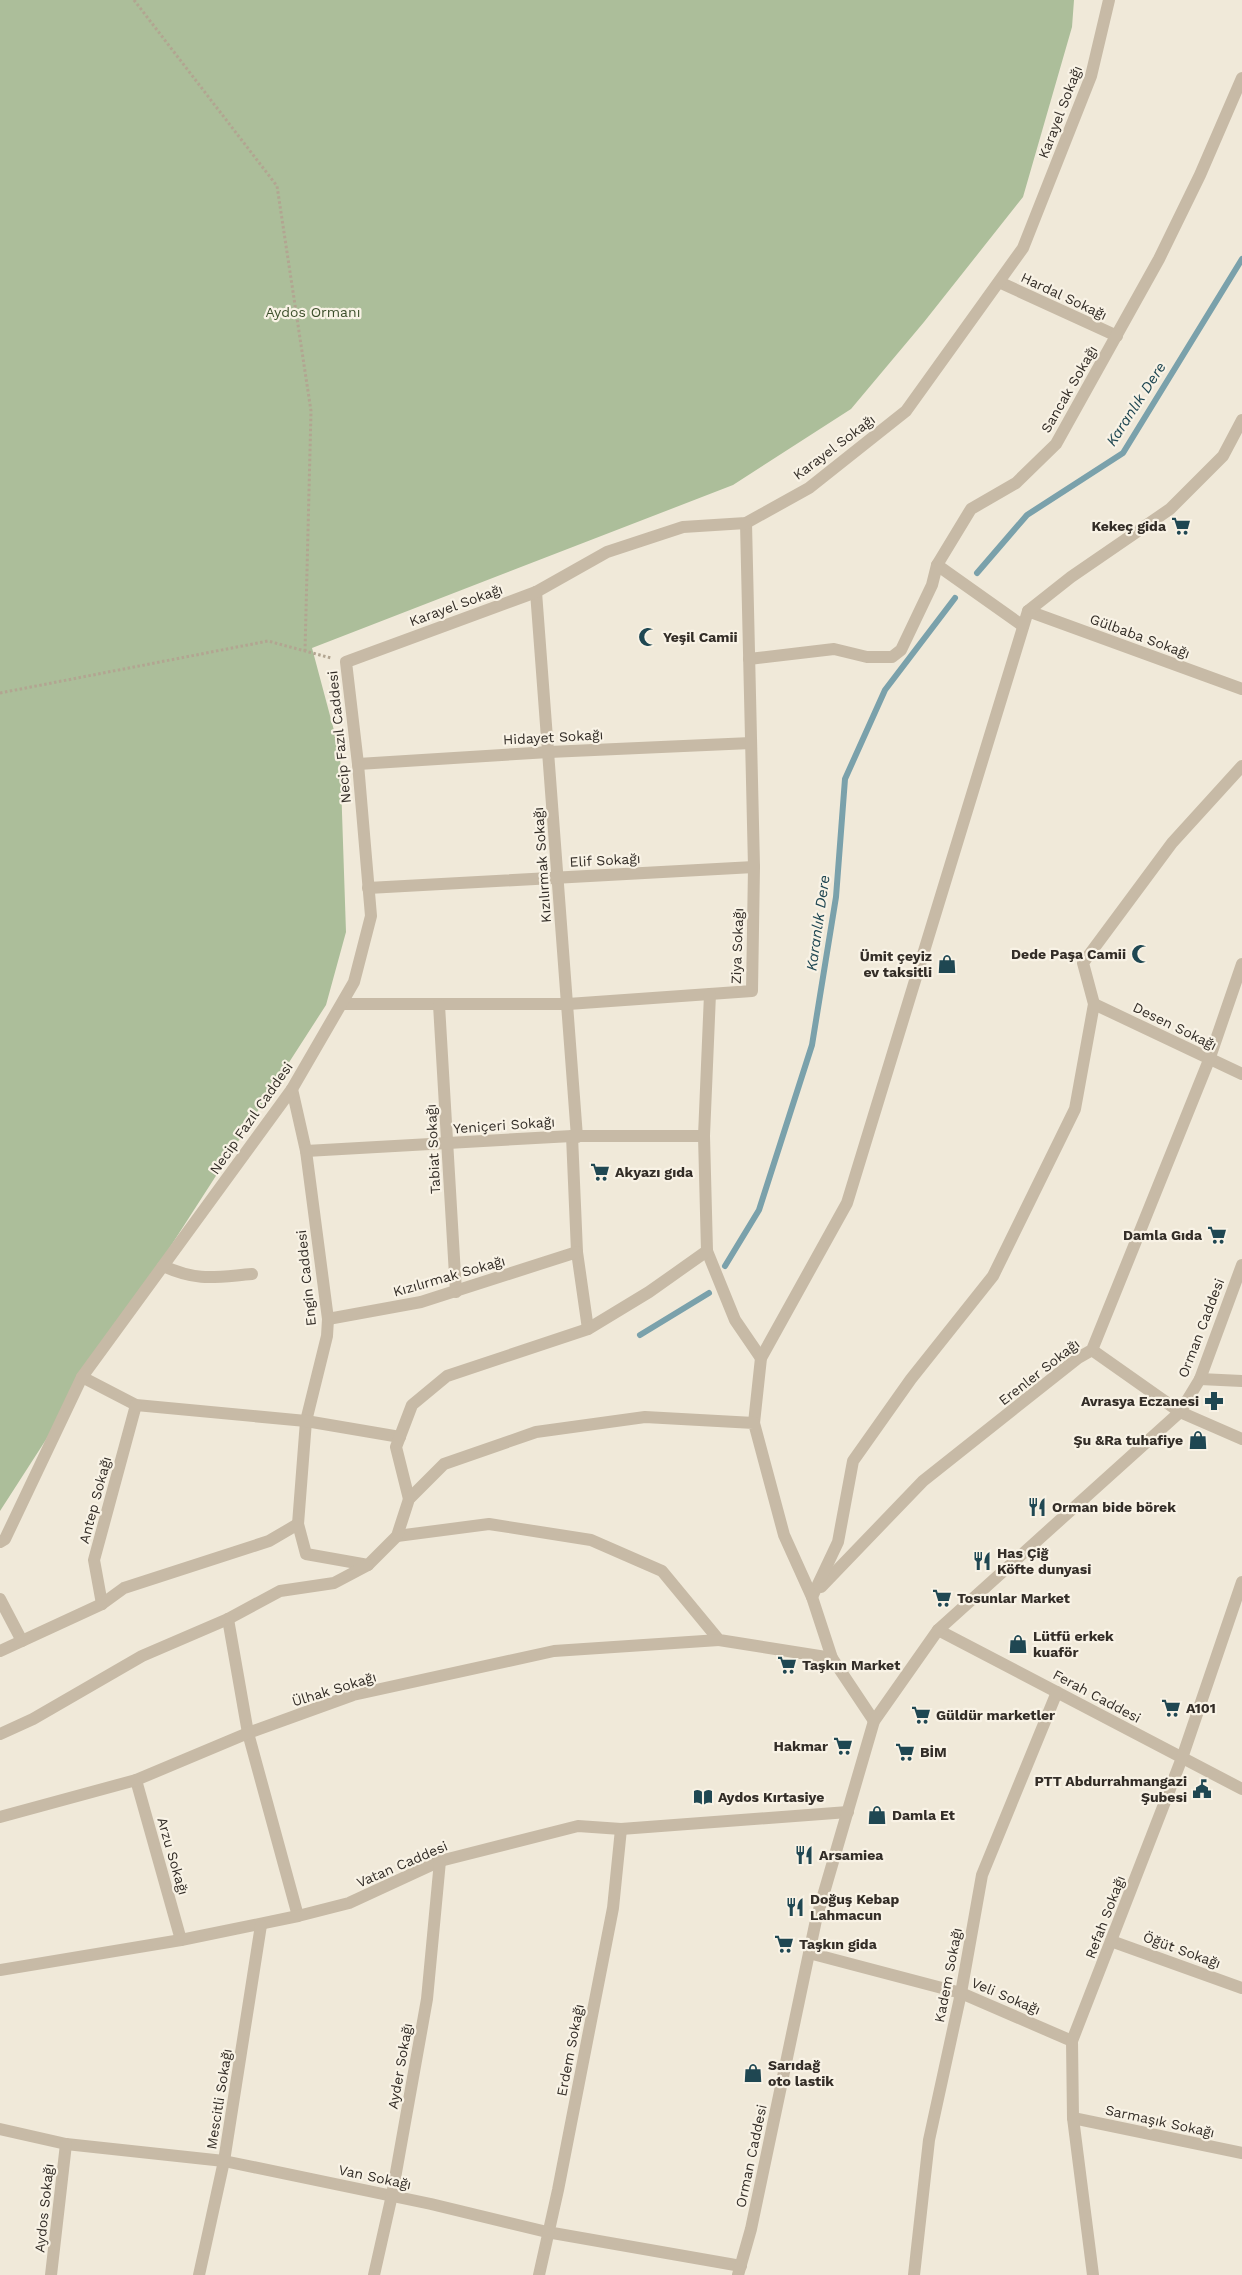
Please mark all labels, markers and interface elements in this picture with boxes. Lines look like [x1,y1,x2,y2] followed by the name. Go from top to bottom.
[1035,63,1085,161] street label: Karayel Sokağı
[1018,269,1110,323] street label: Hardal Sokağı
[266,304,360,320] park label: Aydos Ormanı
[1038,343,1100,435] street label: Sancak Sokağı
[1102,359,1170,449] water label: Karanlık Dere
[790,411,878,483] street label: Karayel Sokağı
[1170,515,1192,537] supermarket icon: Kekeç gida
[1092,518,1167,534] place label: Kekeç gida
[407,581,505,629] street label: Karayel Sokağı
[1088,610,1192,662] street label: Gülbaba Sokağı
[637,626,659,648] mosque icon: Yeşil Camii
[663,629,738,645] place label: Yeşil Camii
[324,670,354,804] street label: Necip Fazıl Caddesi
[503,726,603,748] street label: Hidayet Sokağı
[530,807,554,923] street label: Kızılırmak Sokağı
[569,850,641,870] street label: Elif Sokağı
[802,874,834,972] water label: Karanlık Dere
[728,908,746,984] street label: Ziya Sokağı
[1130,943,1152,965] mosque icon: Dede Paşa Camii
[1011,946,1126,962] place label: Dede Paşa Camii
[860,948,932,980] place label: Ümit çeyiz ev taksitli
[936,953,958,975] shop icon: Ümit çeyiz ev taksitli
[1130,999,1220,1053] street label: Desen Sokağı
[206,1059,296,1177] street label: Necip Fazıl Caddesi
[423,1104,443,1194] street label: Tabiat Sokağı
[453,1113,555,1137] street label: Yeniçeri Sokağı
[589,1161,611,1183] supermarket icon: Akyazı gıda
[615,1164,694,1180] place label: Akyazı gıda
[1206,1224,1228,1246] supermarket icon: Damla Gıda
[1123,1227,1203,1243] place label: Damla Gıda
[293,1229,319,1327] street label: Engin Caddesi
[391,1252,507,1300] street label: Kızılırmak Sokağı
[1175,1276,1227,1380] street label: Orman Caddesi
[995,1336,1083,1408] street label: Erenler Sokağı
[1203,1390,1225,1412] pharmacy icon: Avrasya Eczanesi
[1081,1393,1199,1409] place label: Avrasya Eczanesi
[1187,1429,1209,1451] shop icon: Şu &Ra tuhafiye
[1073,1432,1183,1448] place label: Şu &Ra tuhafiye
[76,1455,114,1545] street label: Antep Sokağı
[1026,1496,1048,1518] restaurant icon: Orman bide börek
[1052,1499,1176,1515] place label: Orman bide börek
[997,1545,1091,1577] place label: Has Çiğ Köfte dunyasi
[971,1550,993,1572] restaurant icon: Has Çiğ Köfte dunyasi
[931,1587,953,1609] supermarket icon: Tosunlar Market
[957,1590,1070,1606] place label: Tosunlar Market
[1033,1628,1114,1660] place label: Lütfü erkek kuaför
[1007,1633,1029,1655] shop icon: Lütfü erkek kuaför
[776,1654,798,1676] supermarket icon: Taşkın Market
[802,1657,900,1673] place label: Taşkın Market
[1050,1666,1144,1726] street label: Ferah Caddesi
[290,1669,378,1709] street label: Ülhak Sokağı
[1160,1697,1182,1719] supermarket icon: A101
[1186,1700,1216,1716] place label: A101
[910,1704,932,1726] supermarket icon: Güldür marketler
[936,1707,1055,1723] place label: Güldür marketler
[832,1735,854,1757] supermarket icon: Hakmar
[774,1738,828,1754] place label: Hakmar
[894,1741,916,1763] supermarket icon: BİM
[920,1744,947,1760] place label: BİM
[1034,1773,1187,1805] place label: PTT Abdurrahmangazi Şubesi
[1191,1778,1213,1800] public building icon: PTT Abdurrahmangazi Şubesi
[692,1786,714,1808] library icon: Aydos Kırtasiye
[718,1789,824,1805] place label: Aydos Kırtasiye
[866,1804,888,1826] shop icon: Damla Et
[892,1807,955,1823] place label: Damla Et
[154,1815,192,1897] street label: Arzu Sokağı
[354,1838,450,1890] street label: Vatan Caddesi
[793,1844,815,1866] restaurant icon: Arsamiea
[819,1847,884,1863] place label: Arsamiea
[1082,1873,1128,1961] street label: Refah Sokağı
[810,1891,899,1923] place label: Doğuş Kebap Lahmacun
[784,1896,806,1918] restaurant icon: Doğuş Kebap Lahmacun
[931,1926,965,2024] street label: Kadem Sokağı
[1141,1929,1223,1971] street label: Öğüt Sokağı
[773,1933,795,1955] supermarket icon: Taşkın gida
[799,1936,878,1952] place label: Taşkın gida
[969,1974,1043,2018] street label: Veli Sokağı
[553,2002,587,2098] street label: Erdem Sokağı
[385,2022,415,2110] street label: Ayder Sokağı
[203,2047,235,2151] street label: Mescitli Sokağı
[768,2057,834,2089] place label: Sarıdağ oto lastik
[742,2062,764,2084] shop icon: Sarıdağ oto lastik
[1104,2102,1216,2140] street label: Sarmaşık Sokağı
[732,2103,770,2209] street label: Orman Caddesi
[337,2161,413,2193] street label: Van Sokağı
[31,2163,57,2253] street label: Aydos Sokağı

